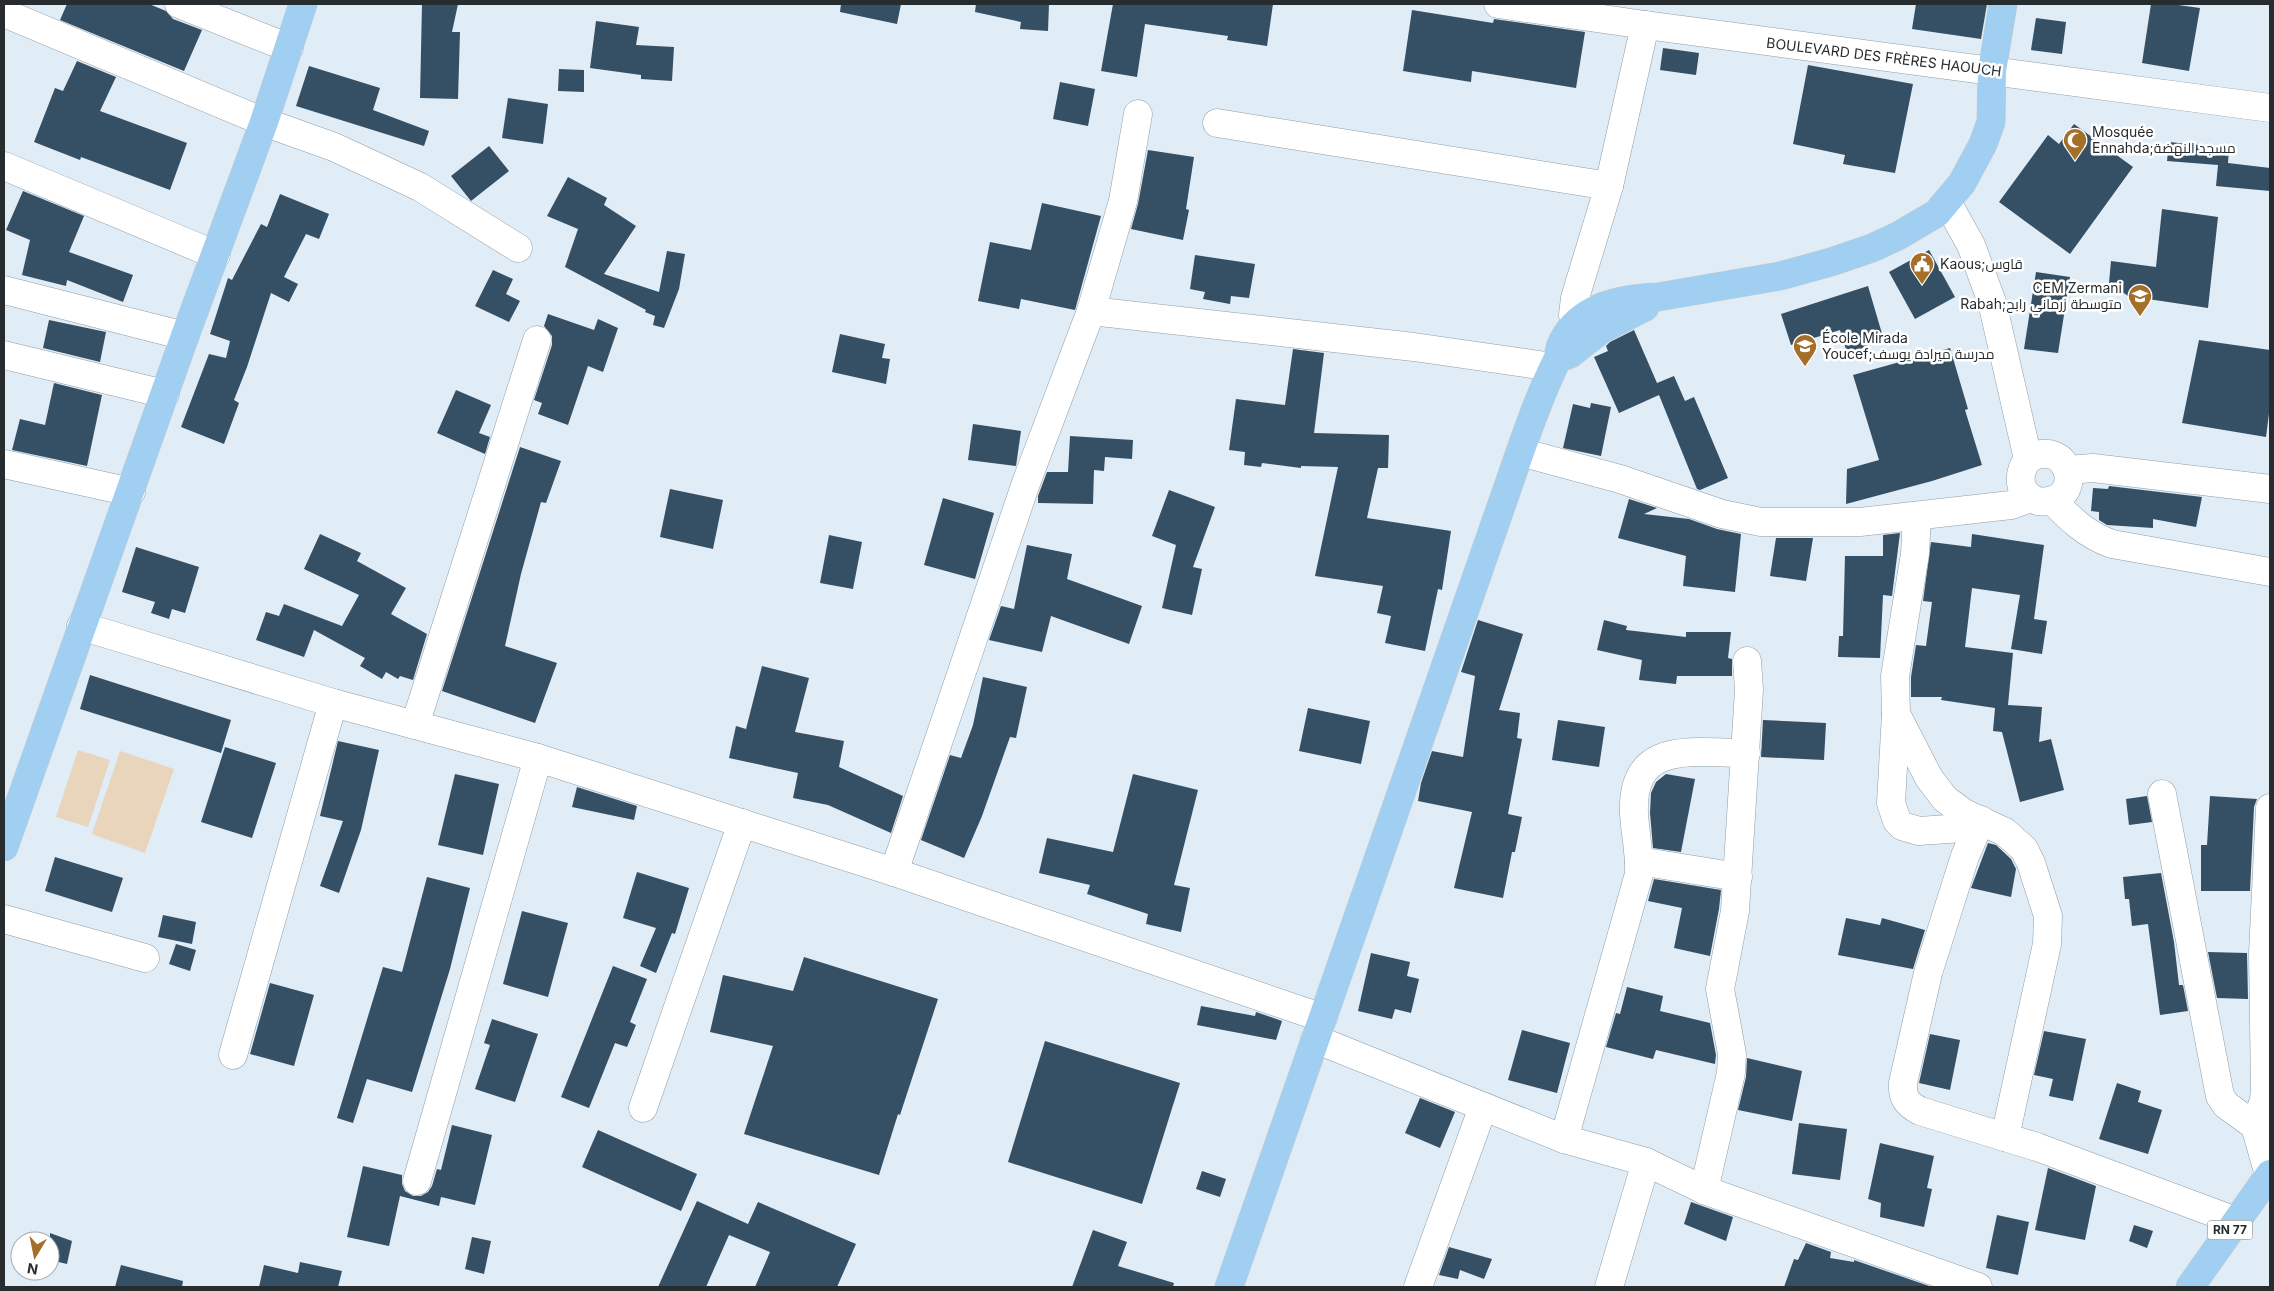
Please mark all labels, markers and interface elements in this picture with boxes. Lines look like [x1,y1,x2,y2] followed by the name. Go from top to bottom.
[1765,34,2003,79] street label: BOULEVARD DES FRÈRES HAOUCH
[2092,123,2236,156] place label: Mosquée Ennahda;مسجد النهضة
[2062,127,2088,161] mosque icon: Mosquée Ennahda;مسجد النهضة
[1909,251,1935,285] public building icon: Kaous;قاوس
[1940,255,2023,272] place label: Kaous;قاوس
[1960,279,2122,316] place label: CEM Zermani Rabah;متوسطة زرماني رابح
[2127,283,2153,317] school or university icon: CEM Zermani Rabah;متوسطة زرماني رابح
[1822,329,1995,362] place label: École Mirada Youcef;مدرسة ميرادة يوسف
[1792,333,1818,367] school or university icon: École Mirada Youcef;مدرسة ميرادة يوسف
[2208,1220,2252,1240] road number: RN 77
[10,1231,60,1281] north arrow
[26,1260,39,1279] text: N

